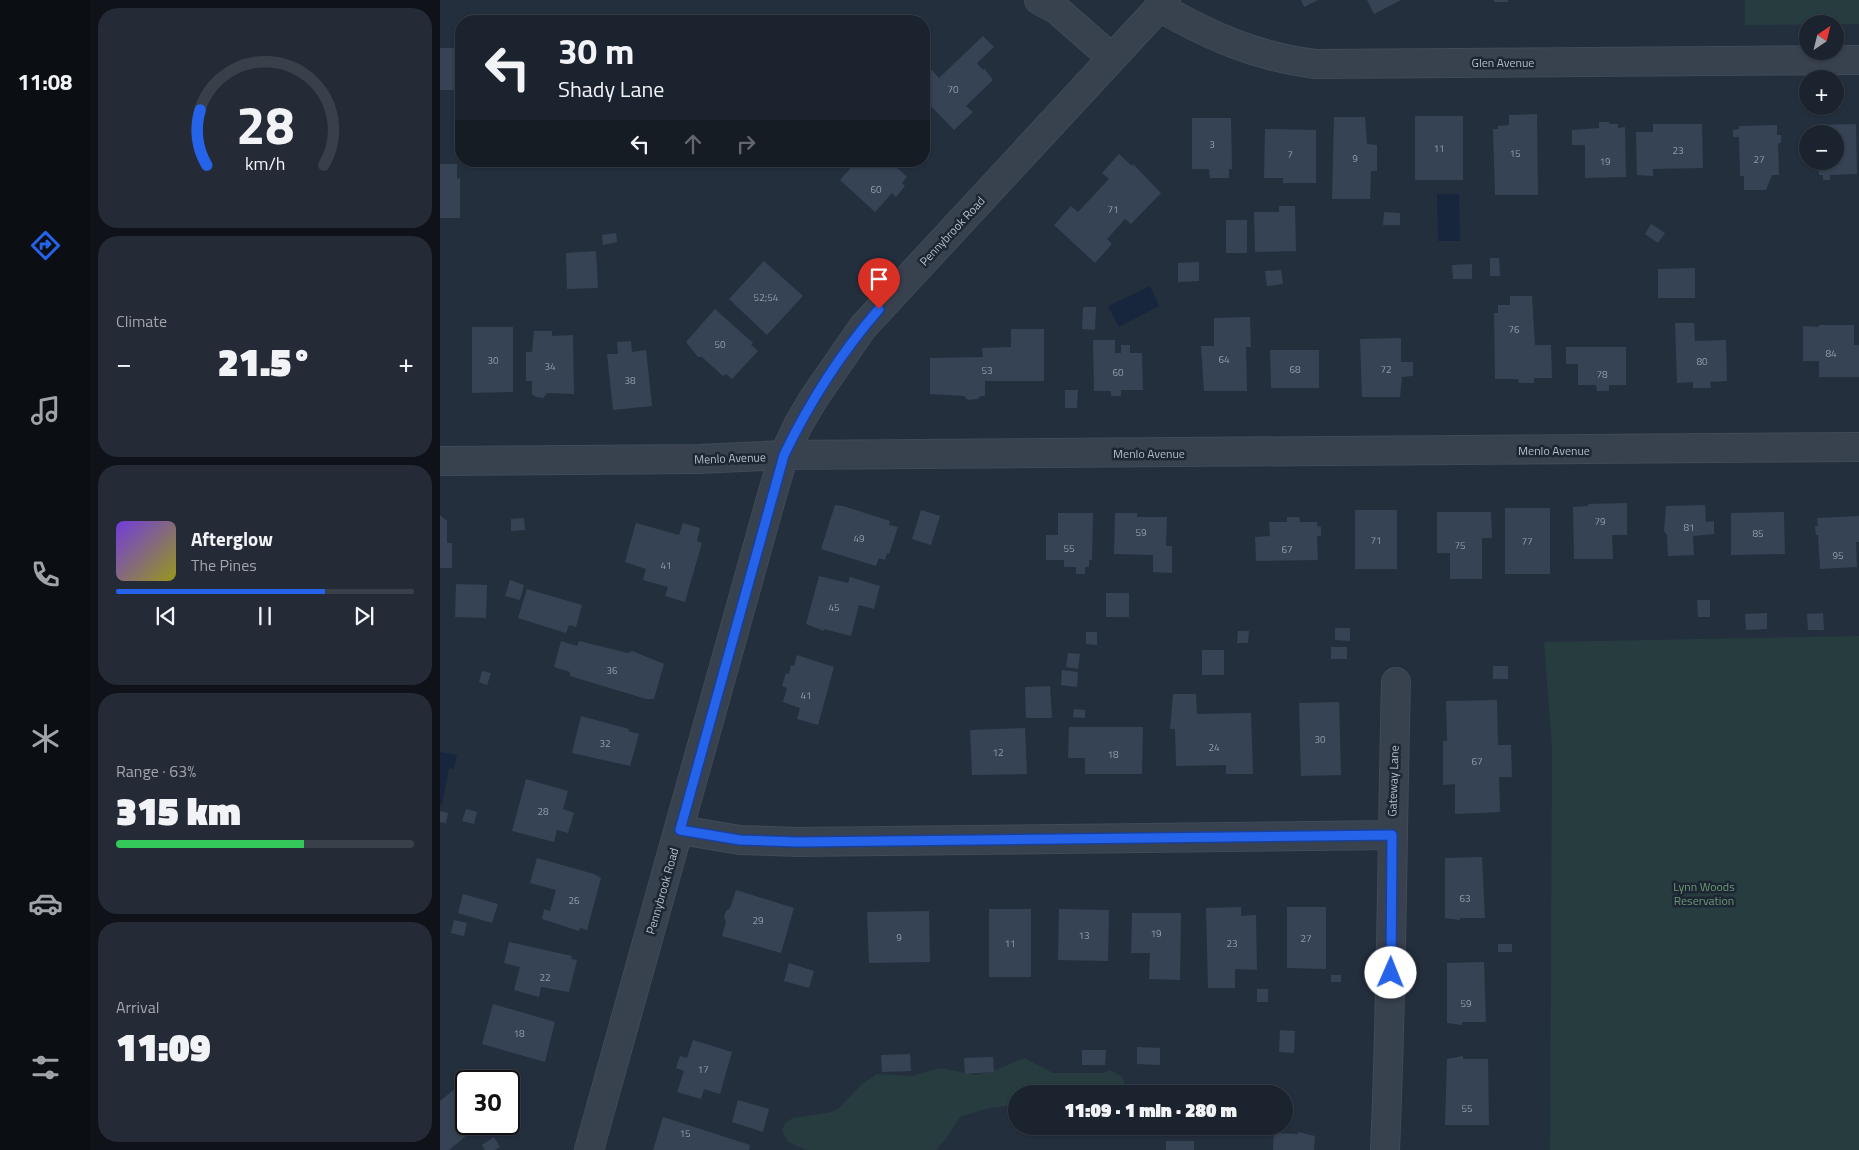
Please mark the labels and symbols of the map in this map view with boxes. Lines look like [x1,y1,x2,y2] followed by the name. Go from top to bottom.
[1799,15,1844,60] north arrow
[1472,53,1534,72] street label: Glen Avenue
[947,82,959,97] house number: 70
[1209,137,1215,152] house number: 3
[1433,141,1445,156] house number: 11
[1672,143,1684,158] house number: 23
[1509,146,1521,161] house number: 15
[1287,147,1293,162] house number: 7
[1352,151,1358,166] house number: 9
[1753,152,1765,167] house number: 27
[1599,154,1611,169] house number: 19
[870,182,882,197] house number: 60
[915,192,989,270] street label: Pennybrook Road
[1107,202,1119,217] house number: 71
[858,258,900,309] pin
[754,290,779,305] house number: 52;54
[1508,322,1520,337] house number: 76
[714,337,726,352] house number: 50
[1825,346,1837,361] house number: 84
[1218,352,1230,367] house number: 64
[487,353,499,368] house number: 30
[1696,354,1708,369] house number: 80
[544,359,556,374] house number: 34
[1289,362,1301,377] house number: 68
[1380,362,1392,377] house number: 72
[981,363,993,378] house number: 53
[1112,365,1124,380] house number: 60
[1596,367,1608,382] house number: 78
[624,373,636,388] house number: 38
[1518,441,1590,460] street label: Menlo Avenue
[1113,444,1185,463] street label: Menlo Avenue
[694,447,766,469] street label: Menlo Avenue
[1594,514,1606,529] house number: 79
[1683,520,1695,535] house number: 81
[1135,525,1147,540] house number: 59
[1752,526,1764,541] house number: 85
[853,531,865,546] house number: 49
[1370,533,1382,548] house number: 71
[1521,534,1533,549] house number: 77
[1454,538,1466,553] house number: 75
[1063,541,1075,556] house number: 55
[1281,542,1293,557] house number: 67
[1832,548,1844,563] house number: 95
[660,558,672,573] house number: 41
[828,600,840,615] house number: 45
[606,663,618,678] house number: 36
[800,688,812,703] house number: 41
[1314,732,1326,747] house number: 30
[599,736,611,751] house number: 32
[1208,740,1220,755] house number: 24
[992,745,1004,760] house number: 12
[1382,745,1404,817] street label: Gateway Lane
[1107,747,1119,762] house number: 18
[1471,754,1483,769] house number: 67
[537,804,549,819] house number: 28
[641,846,683,936] street label: Pennybrook Road
[1673,877,1735,910] park label: Lynn Woods Reservation
[1459,891,1471,906] house number: 63
[568,893,580,908] house number: 26
[752,913,764,928] house number: 29
[1150,926,1162,941] house number: 19
[1078,928,1090,943] house number: 13
[896,930,902,945] house number: 9
[1300,931,1312,946] house number: 27
[1004,936,1016,951] house number: 11
[1226,936,1238,951] house number: 23
[1364,946,1416,998] position arrow
[539,970,551,985] house number: 22
[1460,996,1472,1011] house number: 59
[513,1026,525,1041] house number: 18
[697,1062,709,1077] house number: 17
[455,1070,520,1135] speed limit sign: 30
[1461,1101,1473,1116] house number: 55
[679,1126,691,1141] house number: 15

